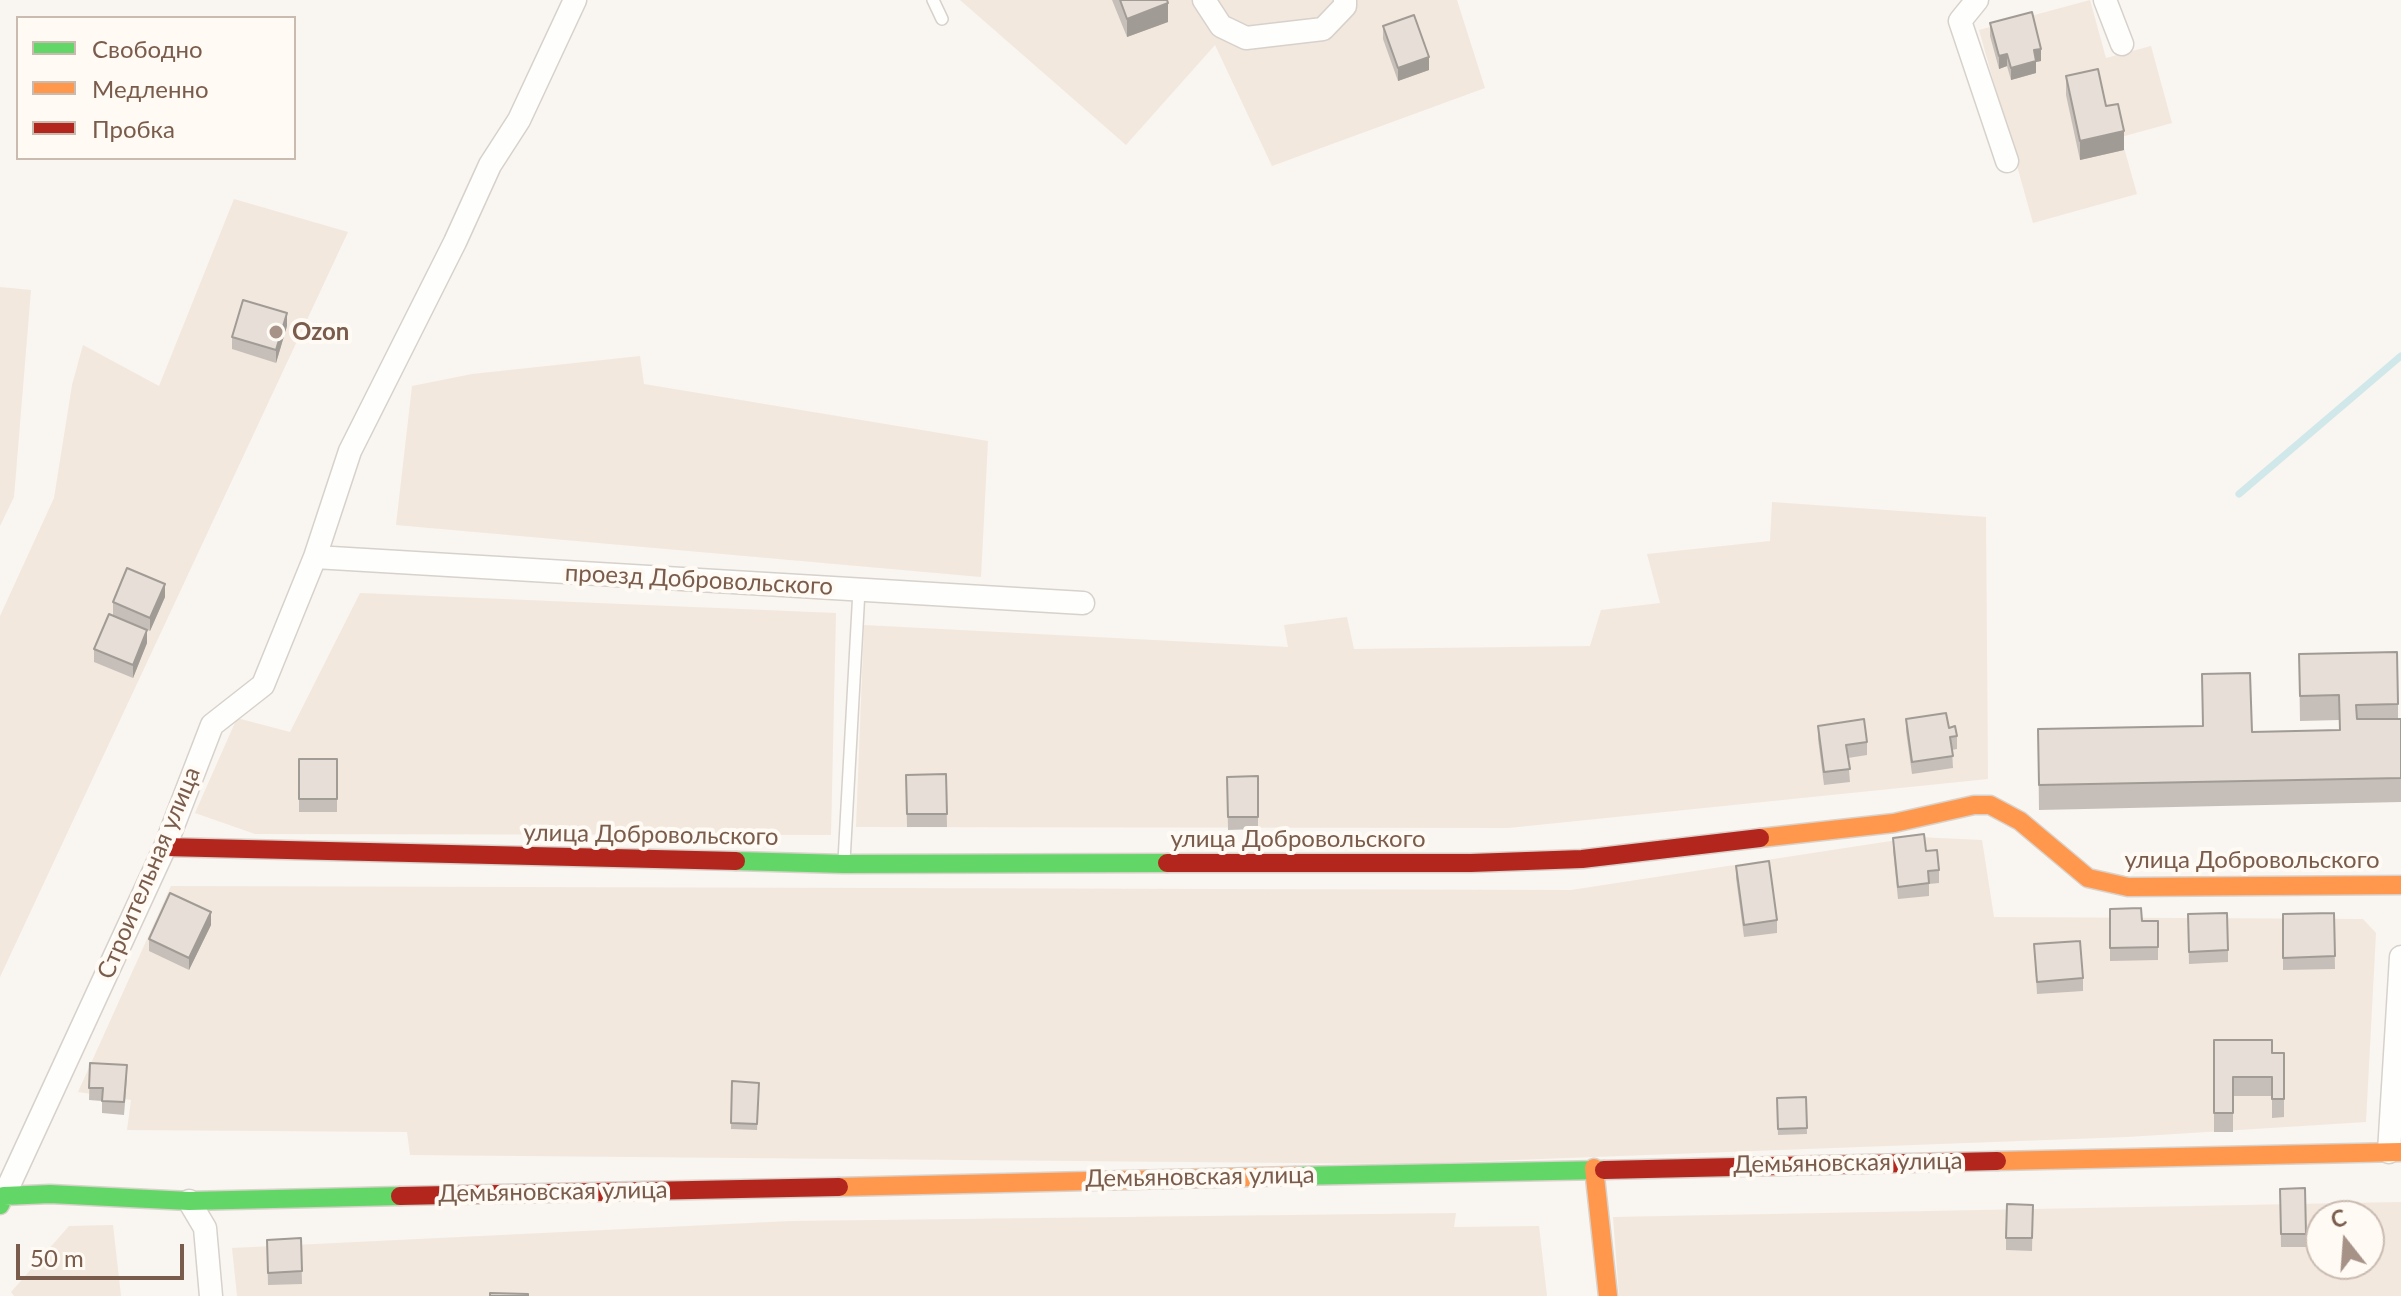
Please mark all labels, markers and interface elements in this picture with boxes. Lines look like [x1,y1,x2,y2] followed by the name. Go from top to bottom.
[16,16,296,160] legend
[92,34,203,63] text: Свободно
[92,74,209,103] text: Медленно
[92,114,175,143] text: Пробка
[292,318,349,346] place label: Ozon
[267,323,285,341] marker: Ozon
[564,559,834,601] street label: проезд Добровольского
[91,763,207,983] street label: Строительная улица
[523,818,779,852] street label: улица Добровольского
[1170,825,1426,853] street label: улица Добровольского
[2124,846,2380,874] street label: улица Добровольского
[1733,1147,1963,1179] street label: Демьяновская улица
[1085,1161,1315,1193] street label: Демьяновская улица
[438,1176,668,1208] street label: Демьяновская улица
[2305,1200,2385,1280] north arrow
[2328,1203,2349,1234] text: С
[20,1228,188,1278] scale bar
[30,1243,84,1272] text: 50 m

